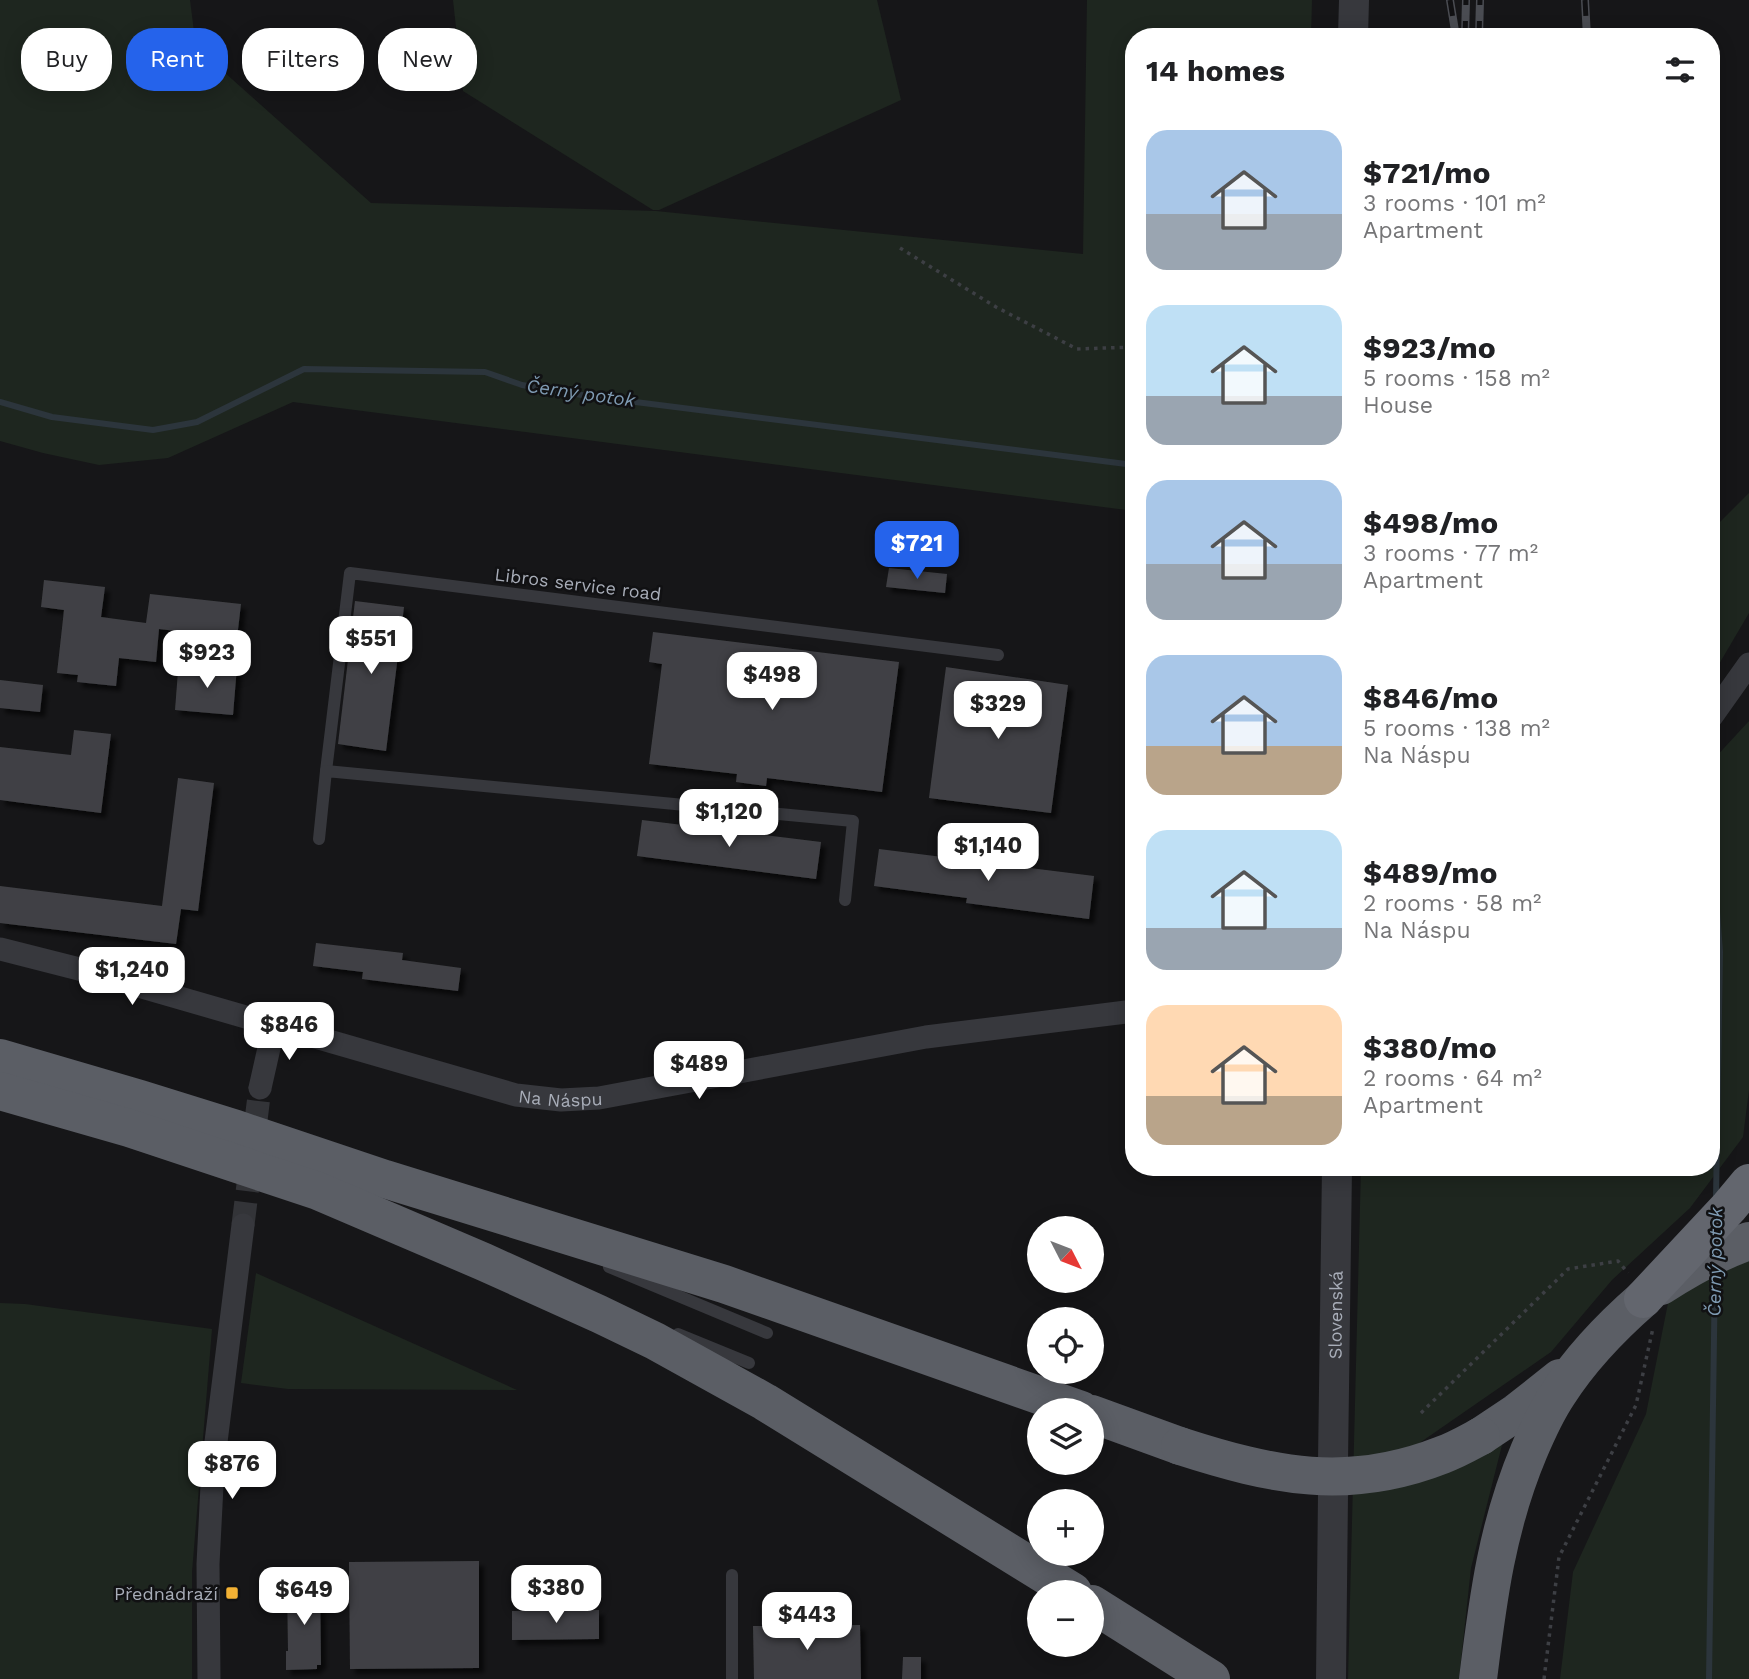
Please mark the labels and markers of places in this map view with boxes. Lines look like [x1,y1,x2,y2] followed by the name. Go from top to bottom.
[876,522,958,581] pin: $721
[330,616,412,676] pin: $551
[166,630,248,690] pin: $923
[731,652,813,712] pin: $498
[957,682,1039,741] pin: $329
[672,790,786,849] pin: $1,120
[931,824,1045,883] pin: $1,140
[75,948,189,1007] pin: $1,240
[248,1002,330,1062] pin: $846
[658,1042,740,1101] pin: $489
[191,1442,273,1501] pin: $876
[515,1566,597,1625] pin: $380
[263,1568,345,1627] pin: $649
[114,1583,218,1604] place label: Přednádraží
[224,1585,240,1601] marker: Přednádraží
[766,1592,848,1652] pin: $443

